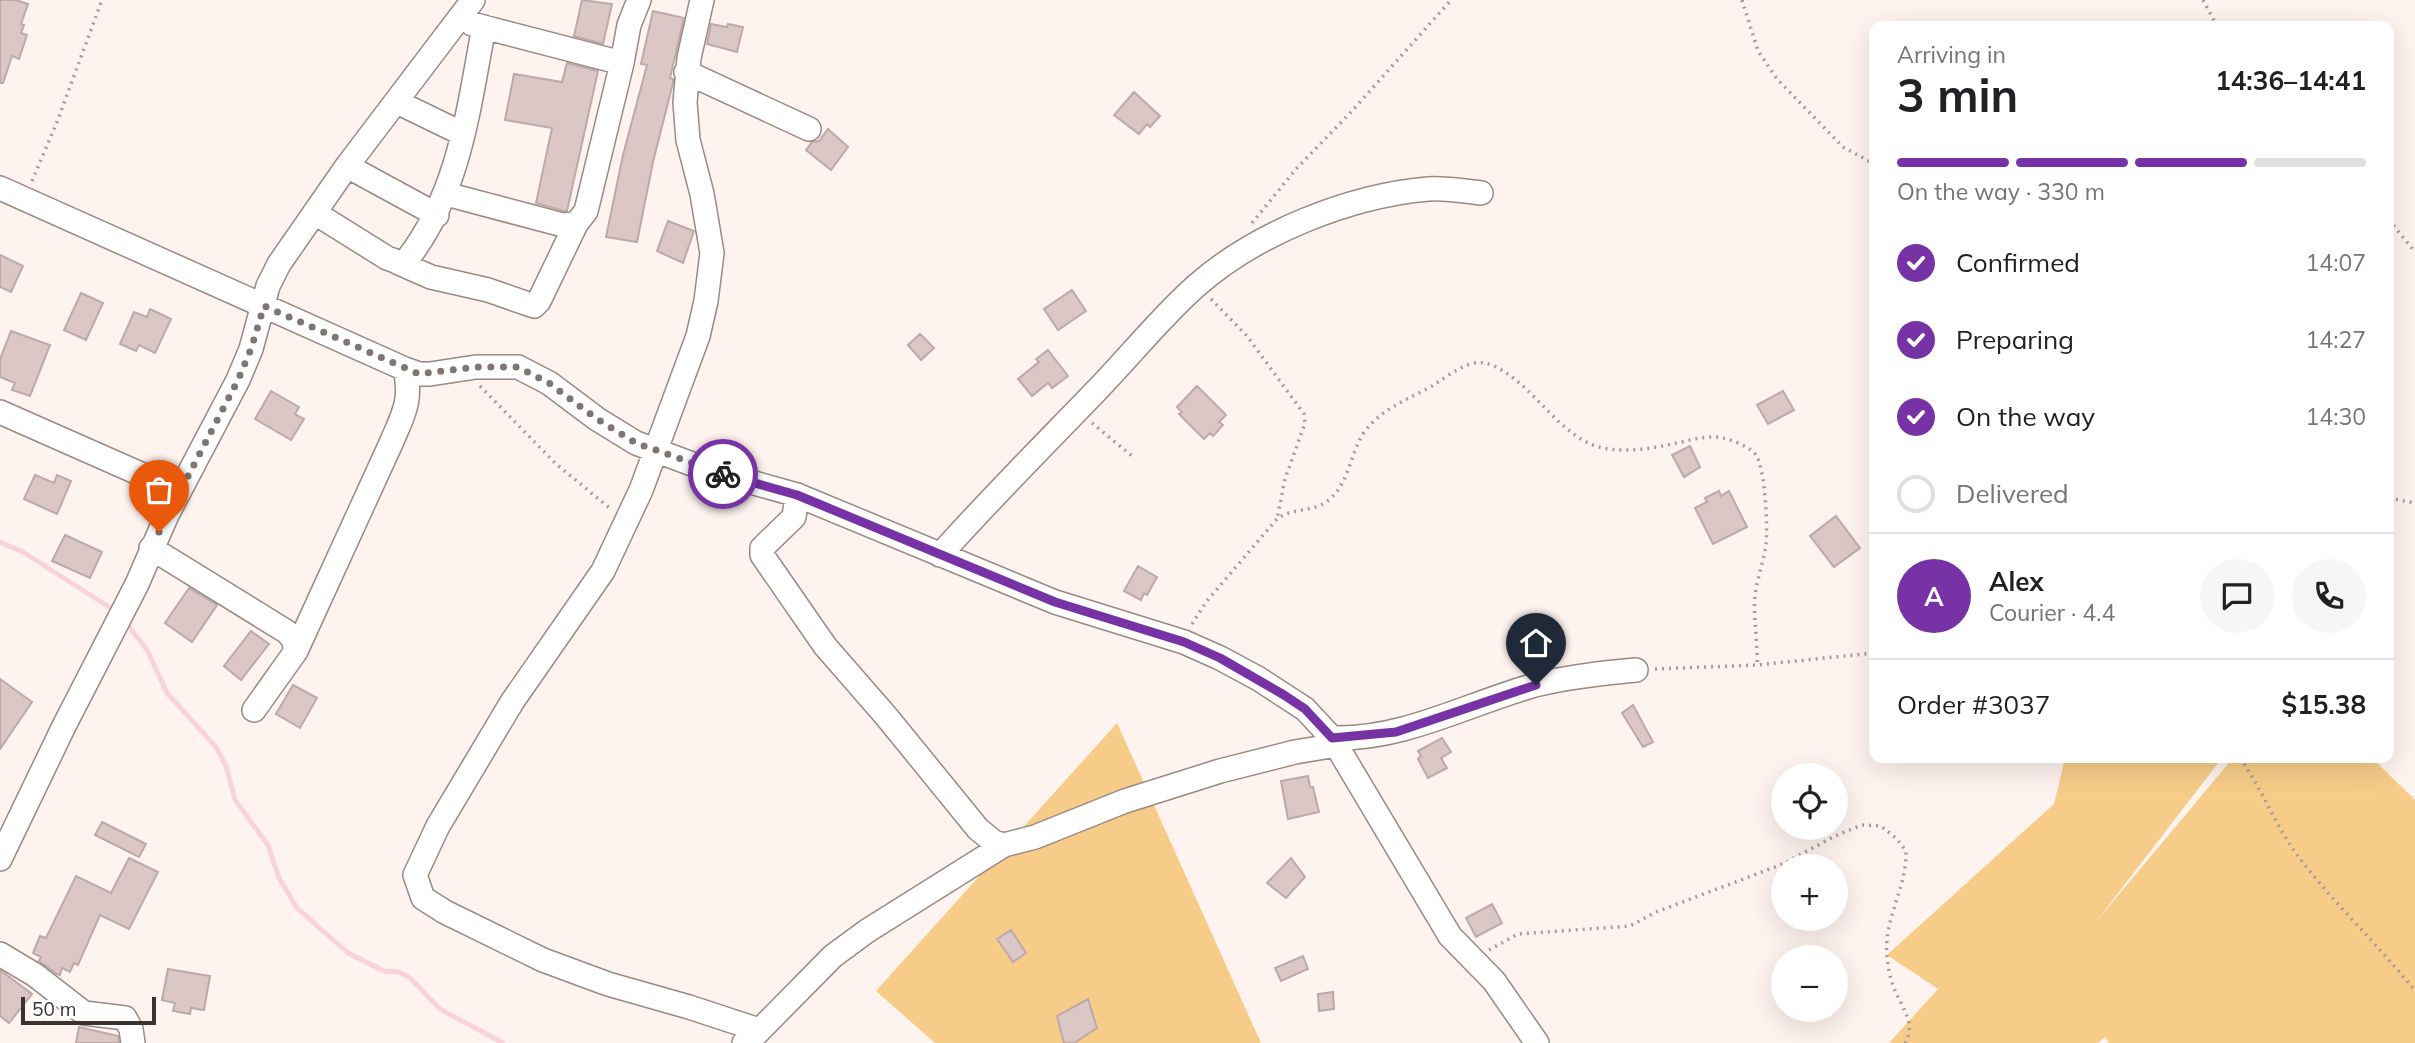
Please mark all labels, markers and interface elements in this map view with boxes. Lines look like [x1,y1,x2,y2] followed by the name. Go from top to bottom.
[1897,40,2006,69] text: Arriving in
[2215,64,2366,97] text: 14:36–14:41
[1897,66,2018,124] text: 3 min
[1897,177,2105,206] text: On the way · 330 m
[1897,244,1935,282] icon: check
[1956,246,2080,279] text: Confirmed
[2306,248,2366,277] text: 14:07
[1897,321,1935,359] icon: check
[1956,323,2074,356] text: Preparing
[2306,325,2366,354] text: 14:27
[1897,398,1935,436] icon: check
[1956,400,2095,433] text: On the way
[2306,402,2366,431] text: 14:30
[688,439,758,509] courier
[704,455,742,493] icon: bike
[129,460,189,532] pin
[140,471,178,509] icon: bag
[1956,477,2069,510] text: Delivered
[2200,559,2274,633] button: chat
[2292,559,2366,633] button: phone
[1989,565,2044,598] text: Alex
[1924,580,1944,613] text: A
[1989,598,2115,627] text: Courier · 4.4
[1506,613,1566,685] pin
[1517,624,1555,662] icon: home
[1897,688,2050,721] text: Order #3037
[2282,688,2366,721] text: $15.38
[1771,763,1848,1022] map controls
[1771,763,1848,840] button: locate
[1771,854,1848,931] button: +
[1771,945,1848,1022] button: −
[21,994,156,1026] scale bar
[32,997,76,1021] text: 50 m

